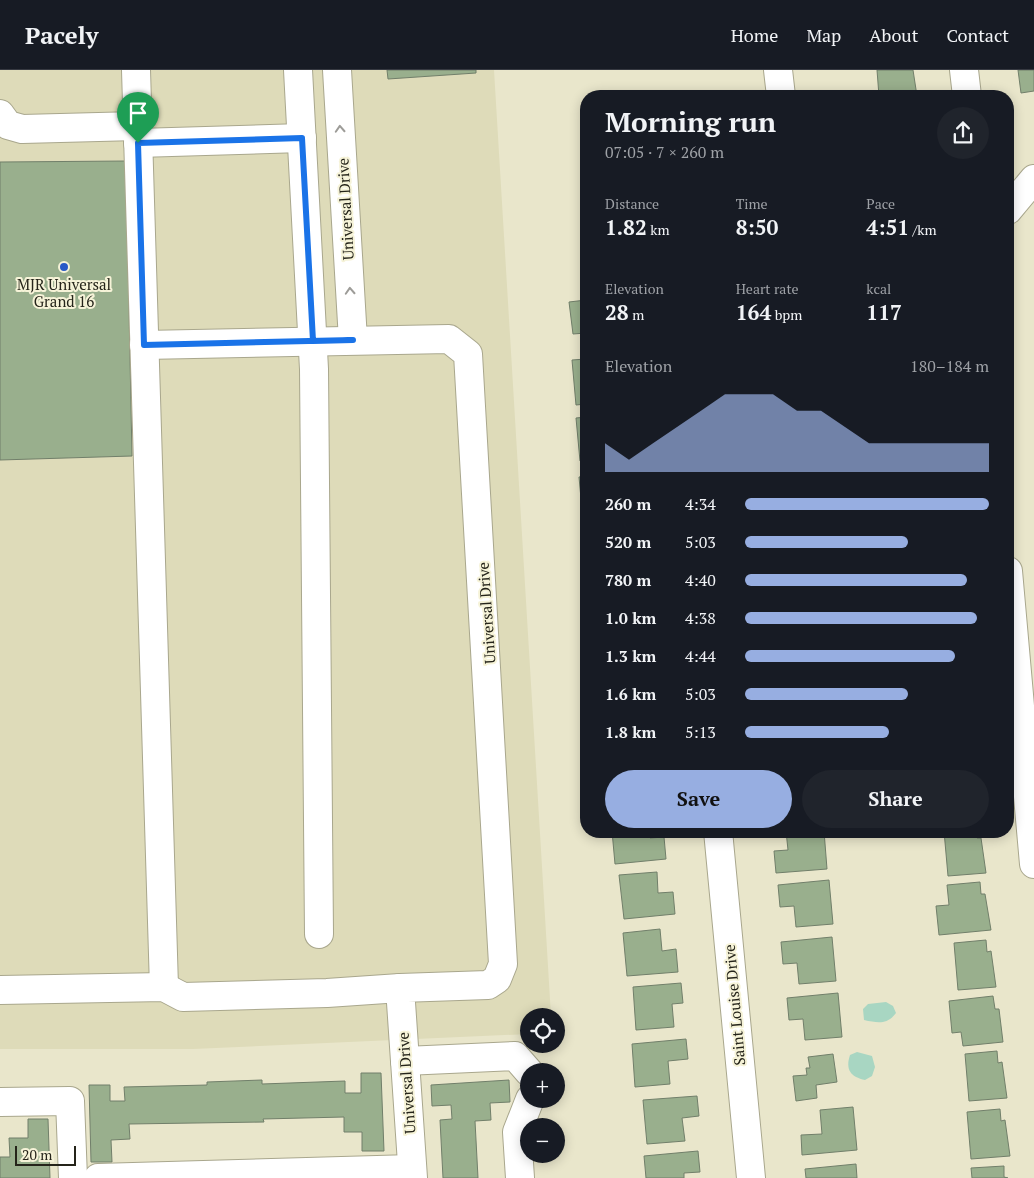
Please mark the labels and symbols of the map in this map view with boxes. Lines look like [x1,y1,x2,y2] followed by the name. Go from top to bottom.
[117,92,159,143] pin
[335,125,346,133] one-way arrow
[332,157,358,261] street label: Universal Drive
[58,261,70,273] marker: MJR Universal Grand 16
[17,274,111,311] place label: MJR Universal Grand 16
[345,287,356,295] one-way arrow
[472,561,500,665] street label: Universal Drive
[719,944,749,1066] street label: Saint Louise Drive
[392,1031,420,1135] street label: Universal Drive
[15,1143,76,1166] scale bar

